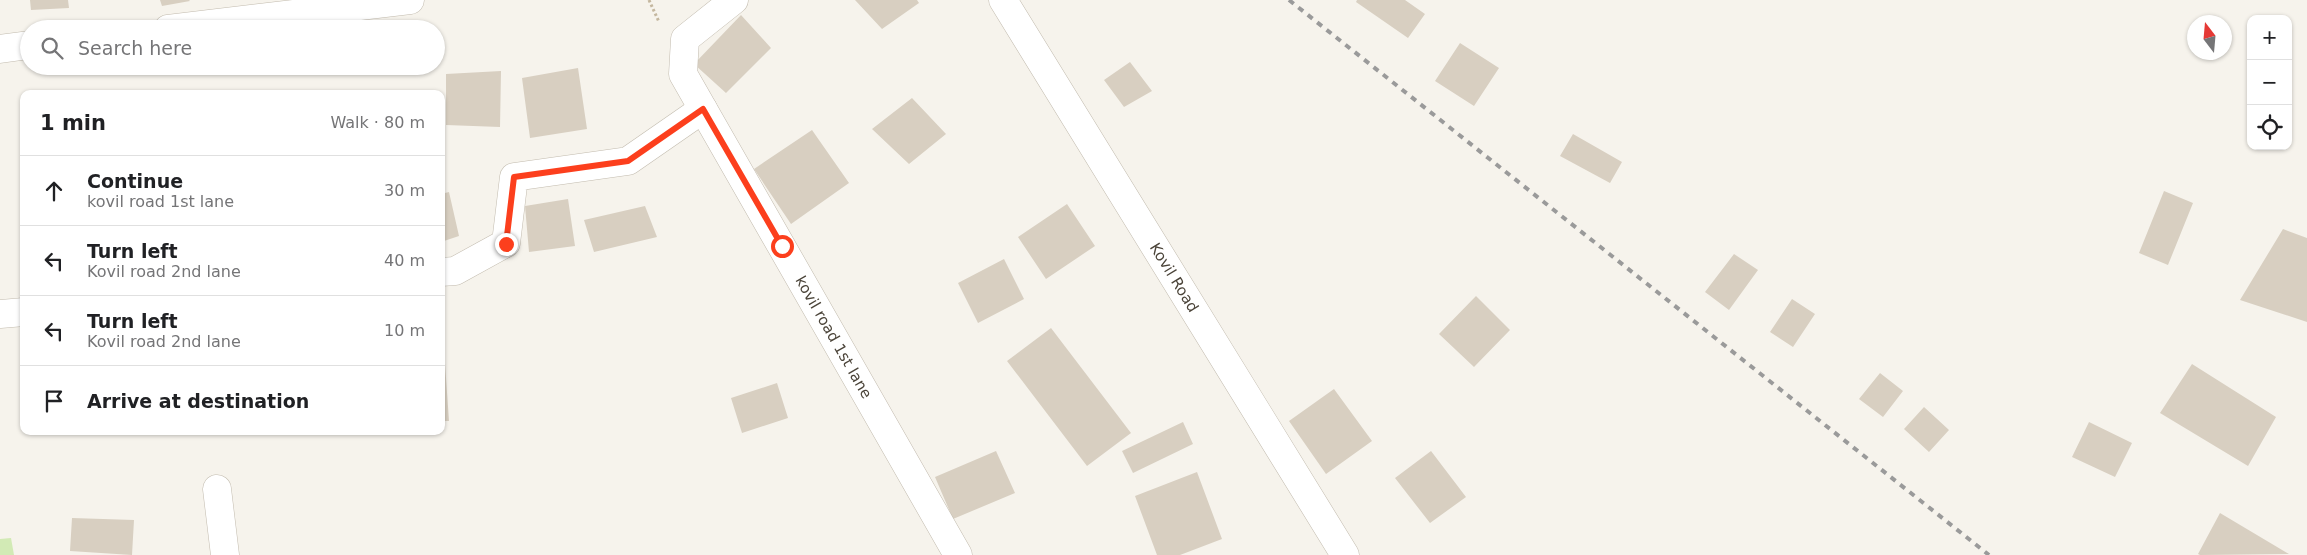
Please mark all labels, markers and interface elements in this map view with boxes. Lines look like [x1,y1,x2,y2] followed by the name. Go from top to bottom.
[2187,15,2232,60] north arrow
[2247,15,2292,150] map controls
[2247,15,2292,60] button: +
[20,20,445,75] search box
[38,34,66,62] icon: search
[78,37,192,59] text: Search here
[2247,60,2292,105] button: −
[2247,105,2292,150] button: locate
[40,111,106,135] text: 1 min
[330,113,425,132] text: Walk · 80 m
[87,170,183,192] text: Continue
[40,177,68,205] icon: ahead
[384,181,425,200] text: 30 m
[87,192,234,211] text: kovil road 1st lane
[495,233,518,256] route end
[771,235,794,258] route start
[87,240,178,262] text: Turn left
[1146,240,1202,315] street label: Kovil Road
[40,247,68,275] icon: left
[384,251,425,270] text: 40 m
[87,262,241,281] text: Kovil road 2nd lane
[791,273,876,402] street label: kovil road 1st lane
[87,310,178,332] text: Turn left
[40,317,68,345] icon: left
[384,321,425,340] text: 10 m
[87,332,241,351] text: Kovil road 2nd lane
[40,387,68,415] icon: arrive
[87,390,309,412] text: Arrive at destination

